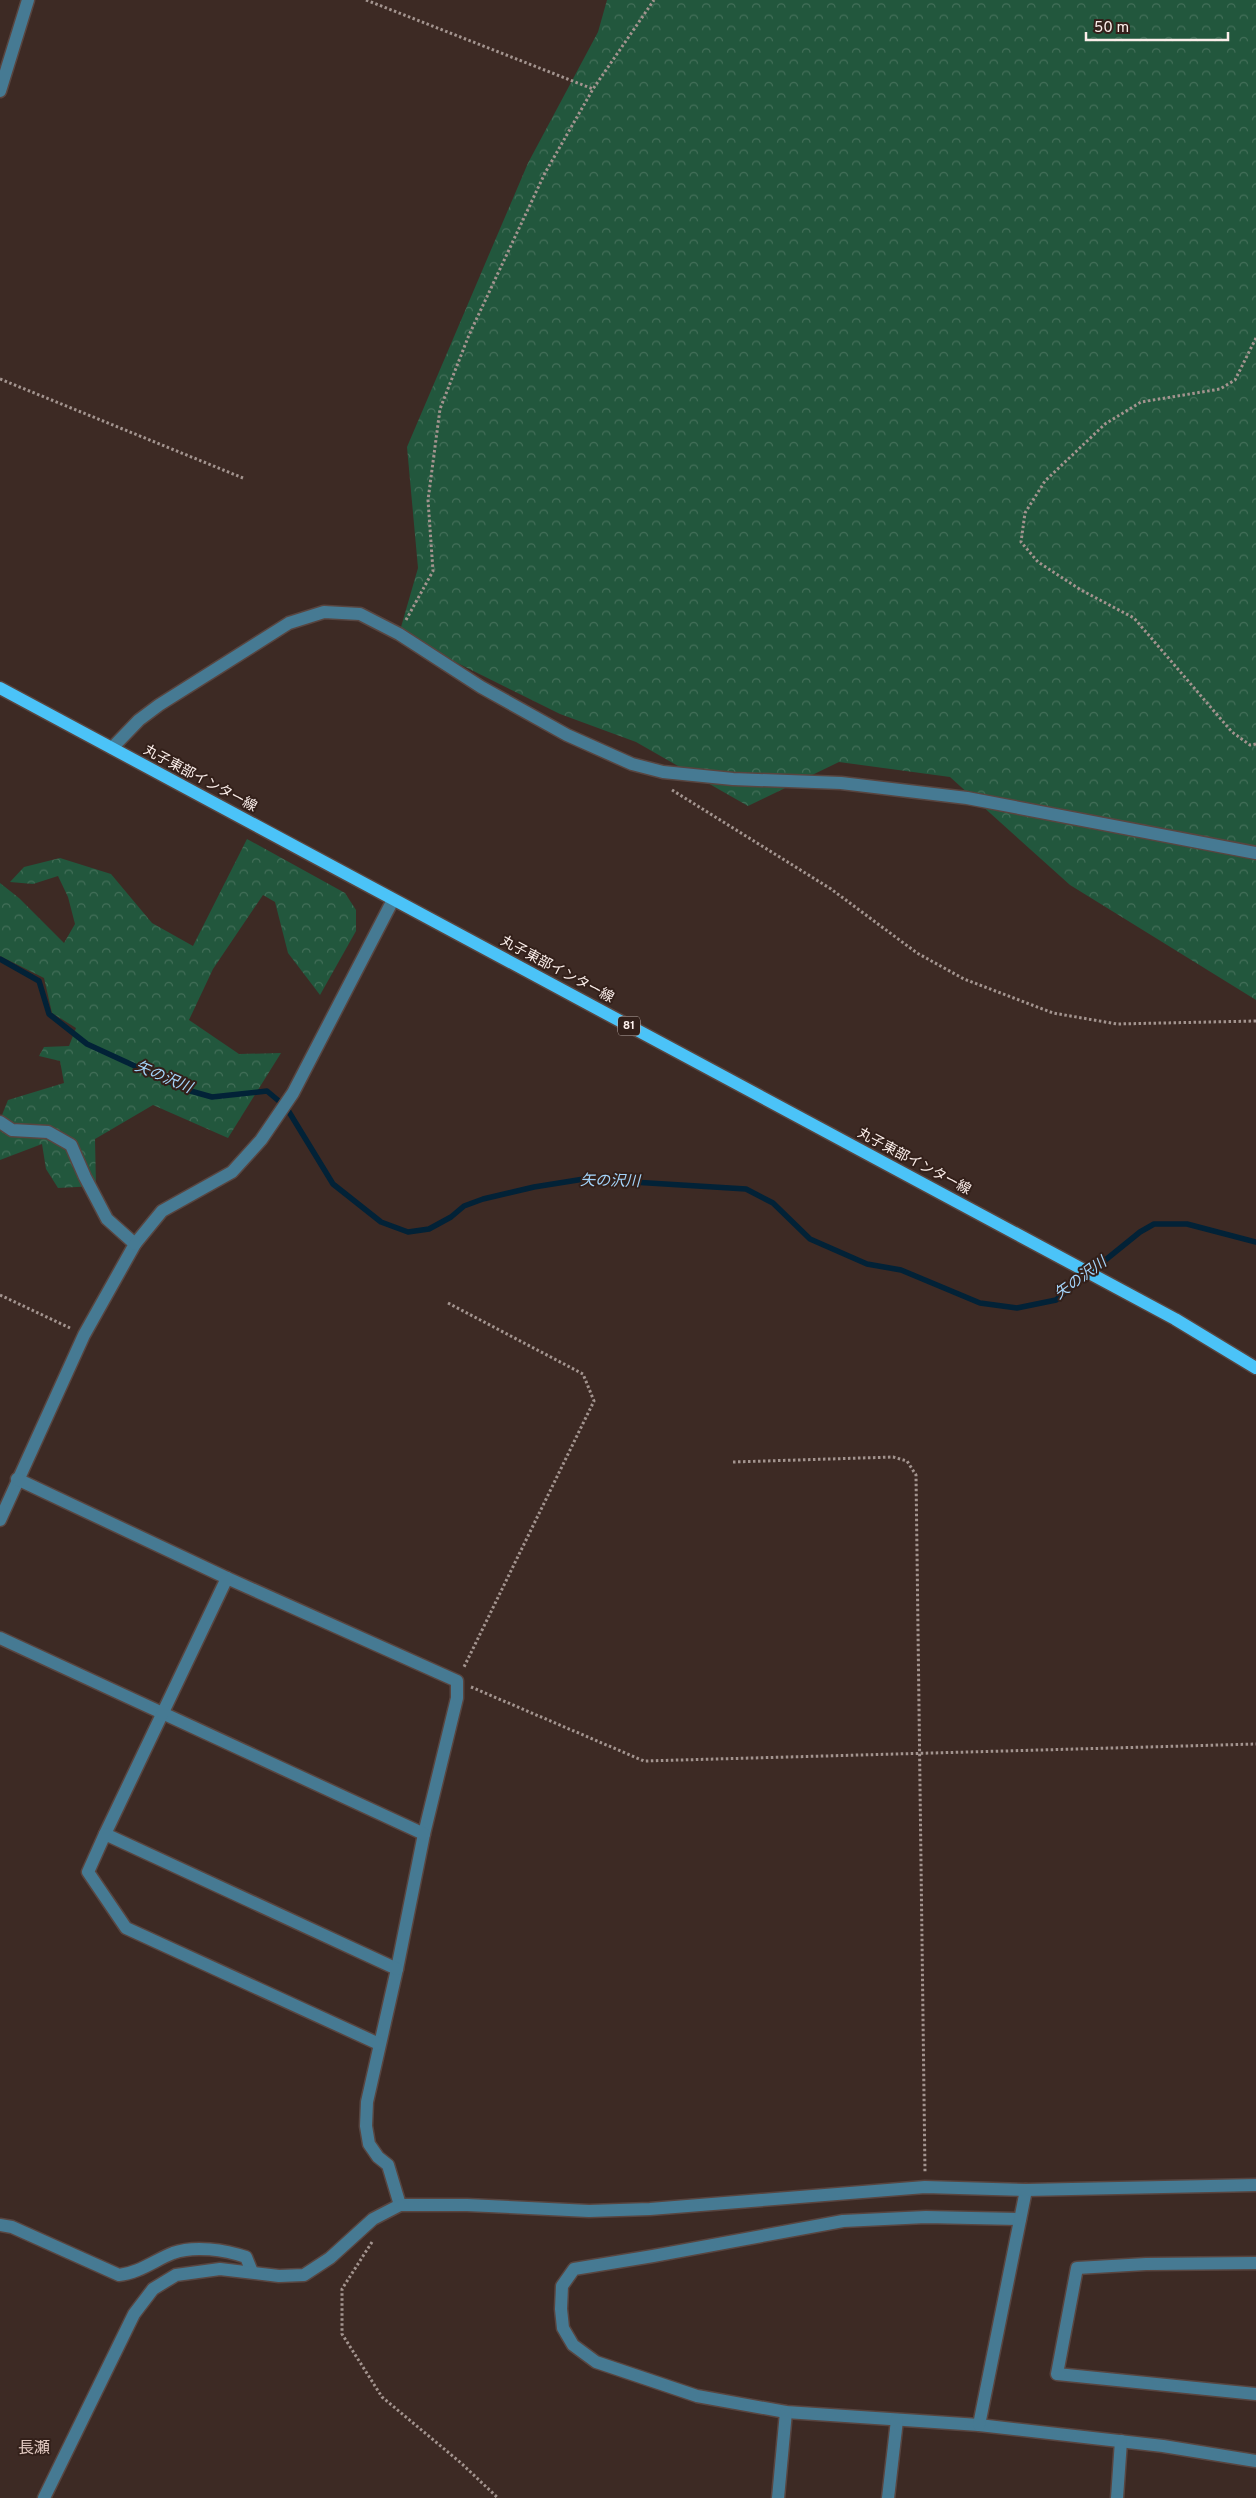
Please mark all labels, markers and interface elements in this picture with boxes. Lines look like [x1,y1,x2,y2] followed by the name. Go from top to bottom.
[1086,10,1228,42] scale bar
[1094,19,1129,38] text: 50 m
[140,742,260,816] street label: 丸子東部インター線
[497,933,617,1007] street label: 丸子東部インター線
[618,1016,640,1036] road number: 81
[132,1058,196,1099] water label: 矢の沢川
[854,1125,974,1199] street label: 丸子東部インター線
[580,1172,642,1192] water label: 矢の沢川
[1051,1253,1112,1304] water label: 矢の沢川
[18,2439,50,2459] district label: 長瀬

